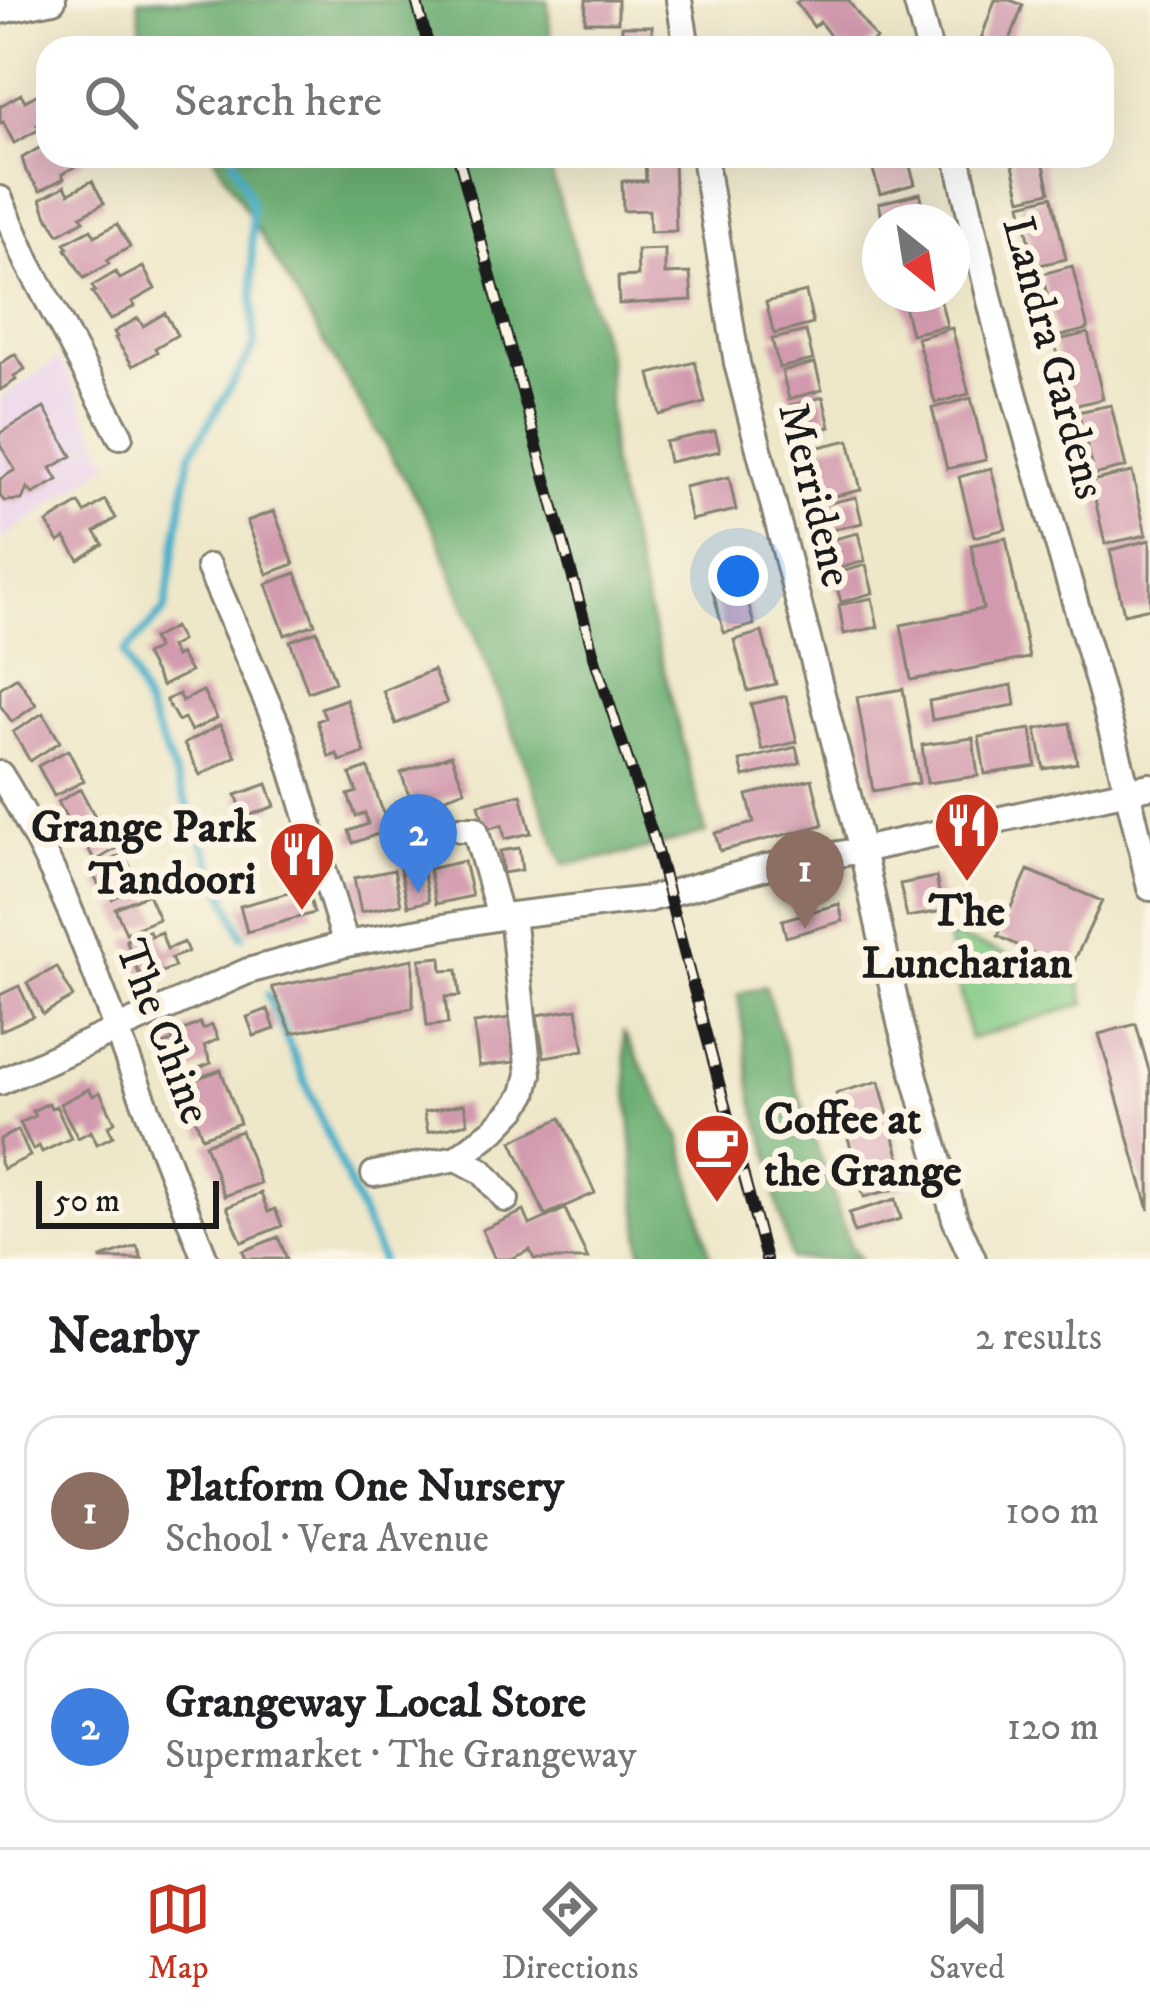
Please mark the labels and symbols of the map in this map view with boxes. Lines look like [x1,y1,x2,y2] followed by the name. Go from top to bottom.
[862,204,970,312] north arrow
[988,211,1118,505] street label: Landra Gardens
[764,397,864,593] street label: Merridene
[708,546,768,606] your location
[932,790,1002,884] restaurant icon: The Luncharian
[379,794,457,893] pin: 2
[31,800,257,908] place label: Grange Park Tandoori
[267,819,337,913] restaurant icon: Grange Park Tandoori
[766,830,844,929] pin: 1
[862,884,1073,992] place label: The Luncharian
[101,932,223,1132] street label: The Chine
[764,1092,962,1200] place label: Coffee at the Grange
[682,1111,752,1205] cafe icon: Coffee at the Grange
[36,1175,219,1228] scale bar

